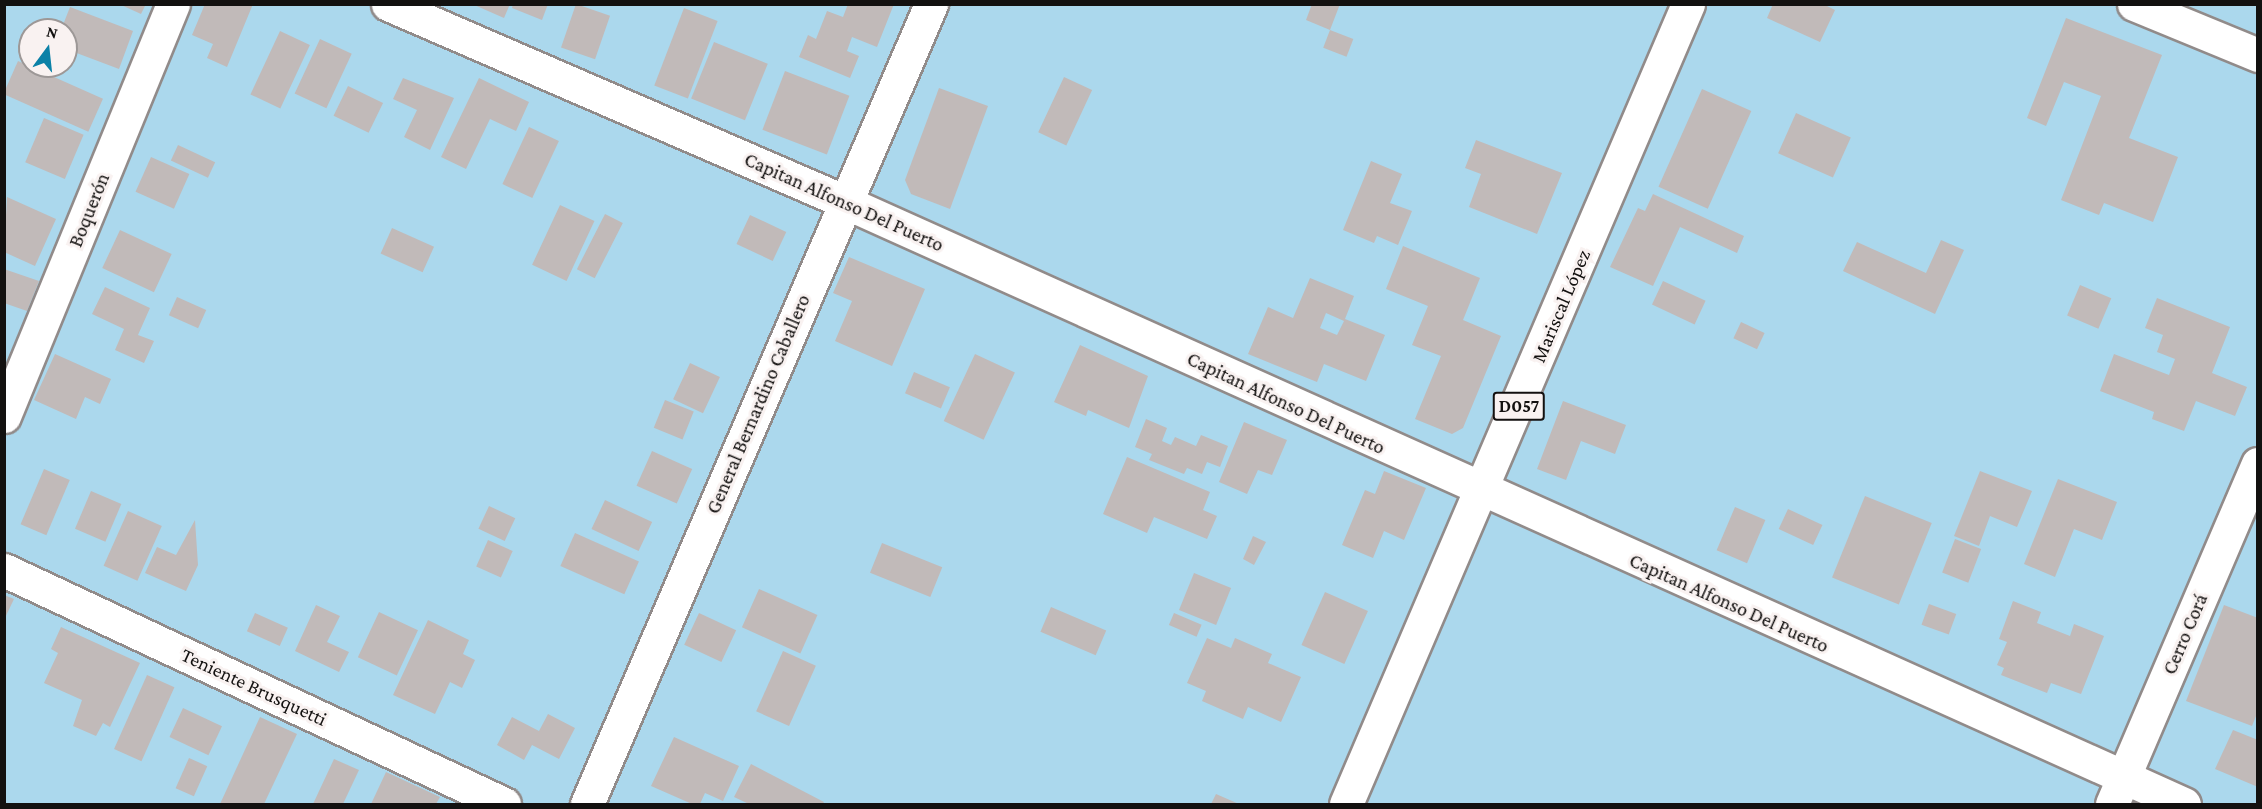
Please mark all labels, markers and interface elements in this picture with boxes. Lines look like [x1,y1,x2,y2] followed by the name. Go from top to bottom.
[18,18,78,78] north arrow
[45,22,60,42] text: N
[741,147,947,257] street label: Capitan Alfonso Del Puerto
[63,169,115,251] street label: Boquerón
[1526,246,1596,366] street label: Mariscal López
[701,291,815,517] street label: General Bernardino Caballero
[1183,347,1389,459] street label: Capitan Alfonso Del Puerto
[1492,391,1546,421] road number: D057
[1626,548,1832,658] street label: Capitan Alfonso Del Puerto
[2157,590,2213,678] street label: Cerro Corá
[177,643,331,731] street label: Teniente Brusquetti

